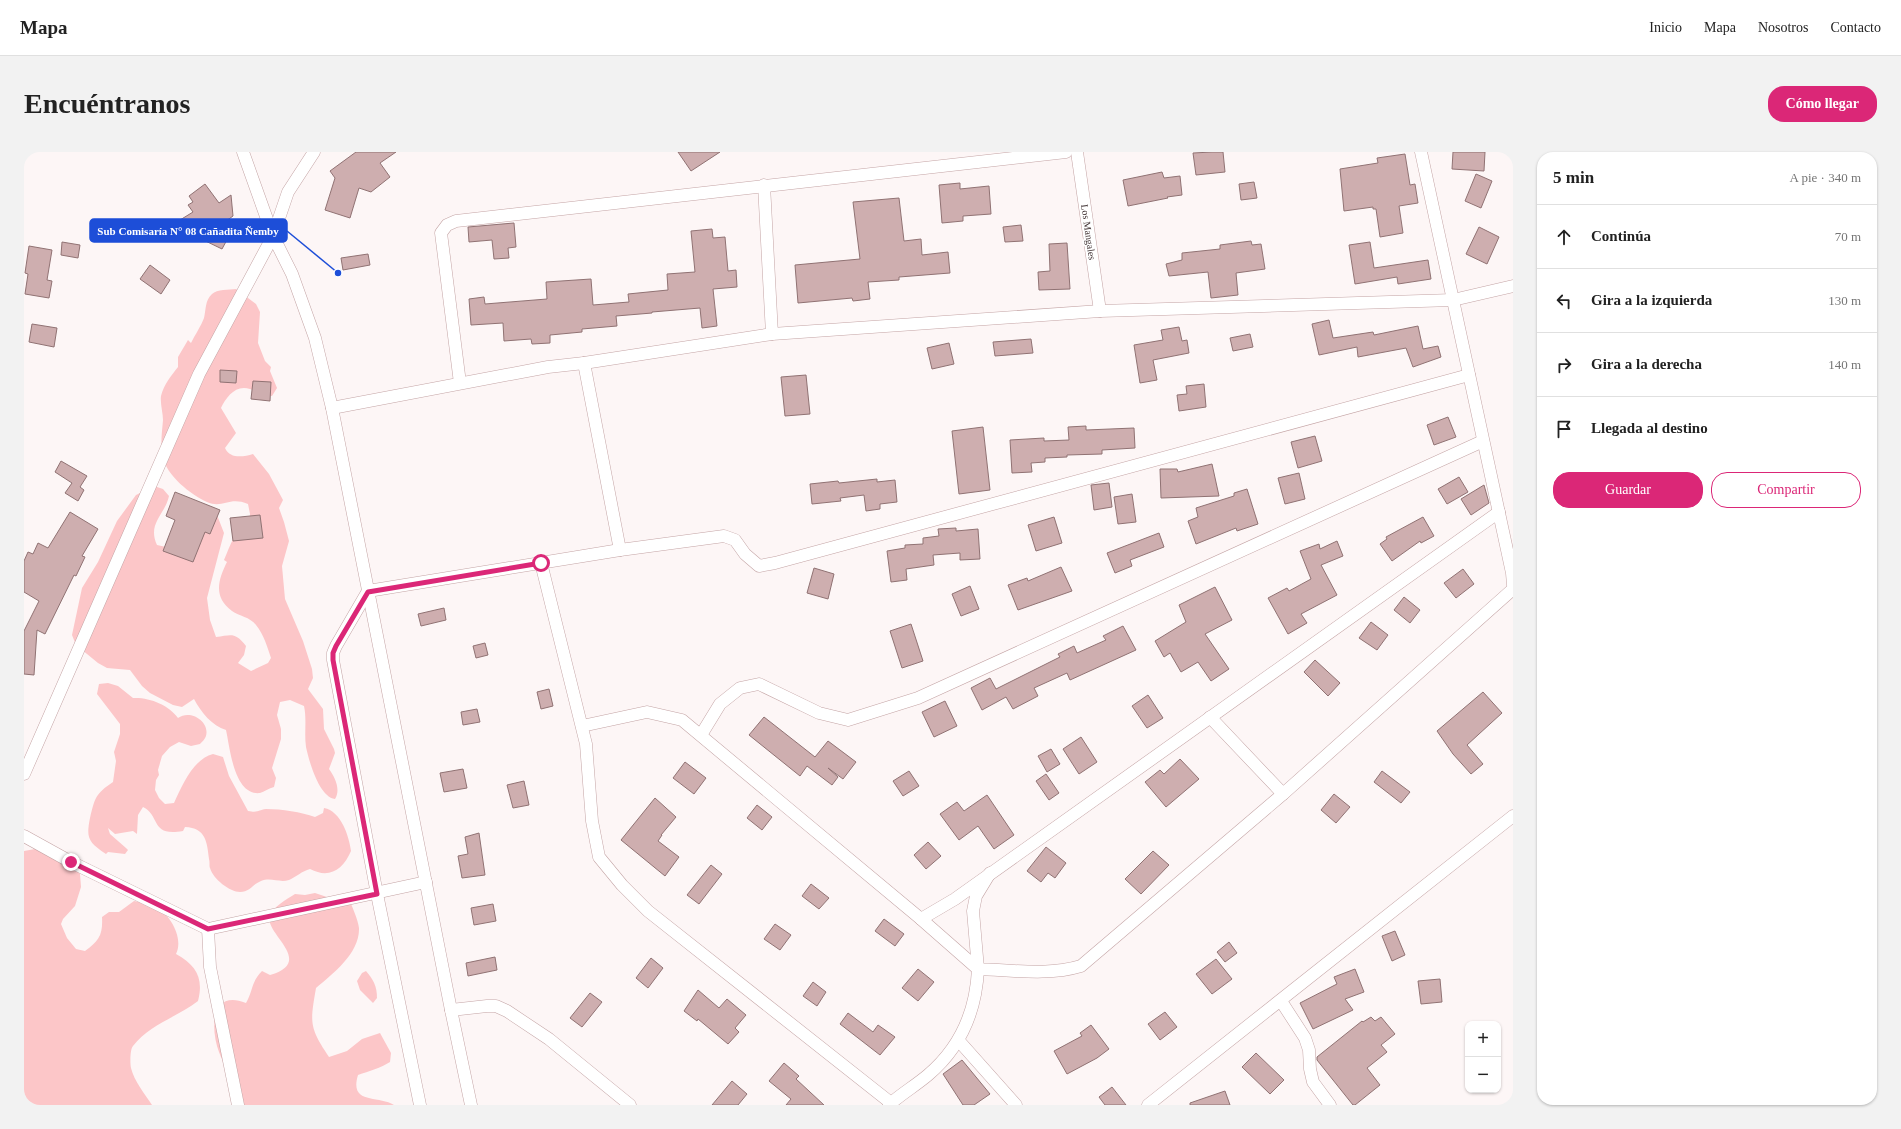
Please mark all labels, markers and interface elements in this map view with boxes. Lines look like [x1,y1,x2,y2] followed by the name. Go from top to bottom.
[20,17,68,38] text: Mapa
[1649,20,1682,35] text: Inicio
[1704,20,1736,35] text: Mapa
[1758,20,1808,35] text: Nosotros
[1830,20,1881,35] text: Contacto
[1768,86,1877,122] button: Cómo llegar
[24,88,190,119] text: Encuéntranos
[1553,168,1594,187] text: 5 min
[1790,170,1861,185] text: A pie · 340 m
[1079,203,1098,261] street label: Los Mangales
[90,219,287,242] callout: Sub Comisaría N° 08 Cañadita Ñemby
[97,225,279,237] text: Sub Comisaría N° 08 Cañadita Ñemby
[1553,226,1575,248] icon: ahead
[1591,228,1651,244] text: Continúa
[1835,229,1861,244] text: 70 m
[1553,290,1575,312] icon: left
[1591,292,1712,308] text: Gira a la izquierda
[1828,293,1861,308] text: 130 m
[1553,354,1575,376] icon: right
[1591,356,1702,372] text: Gira a la derecha
[1828,357,1861,372] text: 140 m
[1553,418,1575,440] icon: arrive
[1591,420,1708,436] text: Llegada al destino
[1553,472,1703,508] button: Guardar
[1711,472,1861,508] button: Compartir
[532,554,550,572] route start
[62,853,80,871] route end
[1465,1021,1501,1093] map controls
[1465,1021,1501,1057] button: +
[1465,1057,1501,1093] button: −

